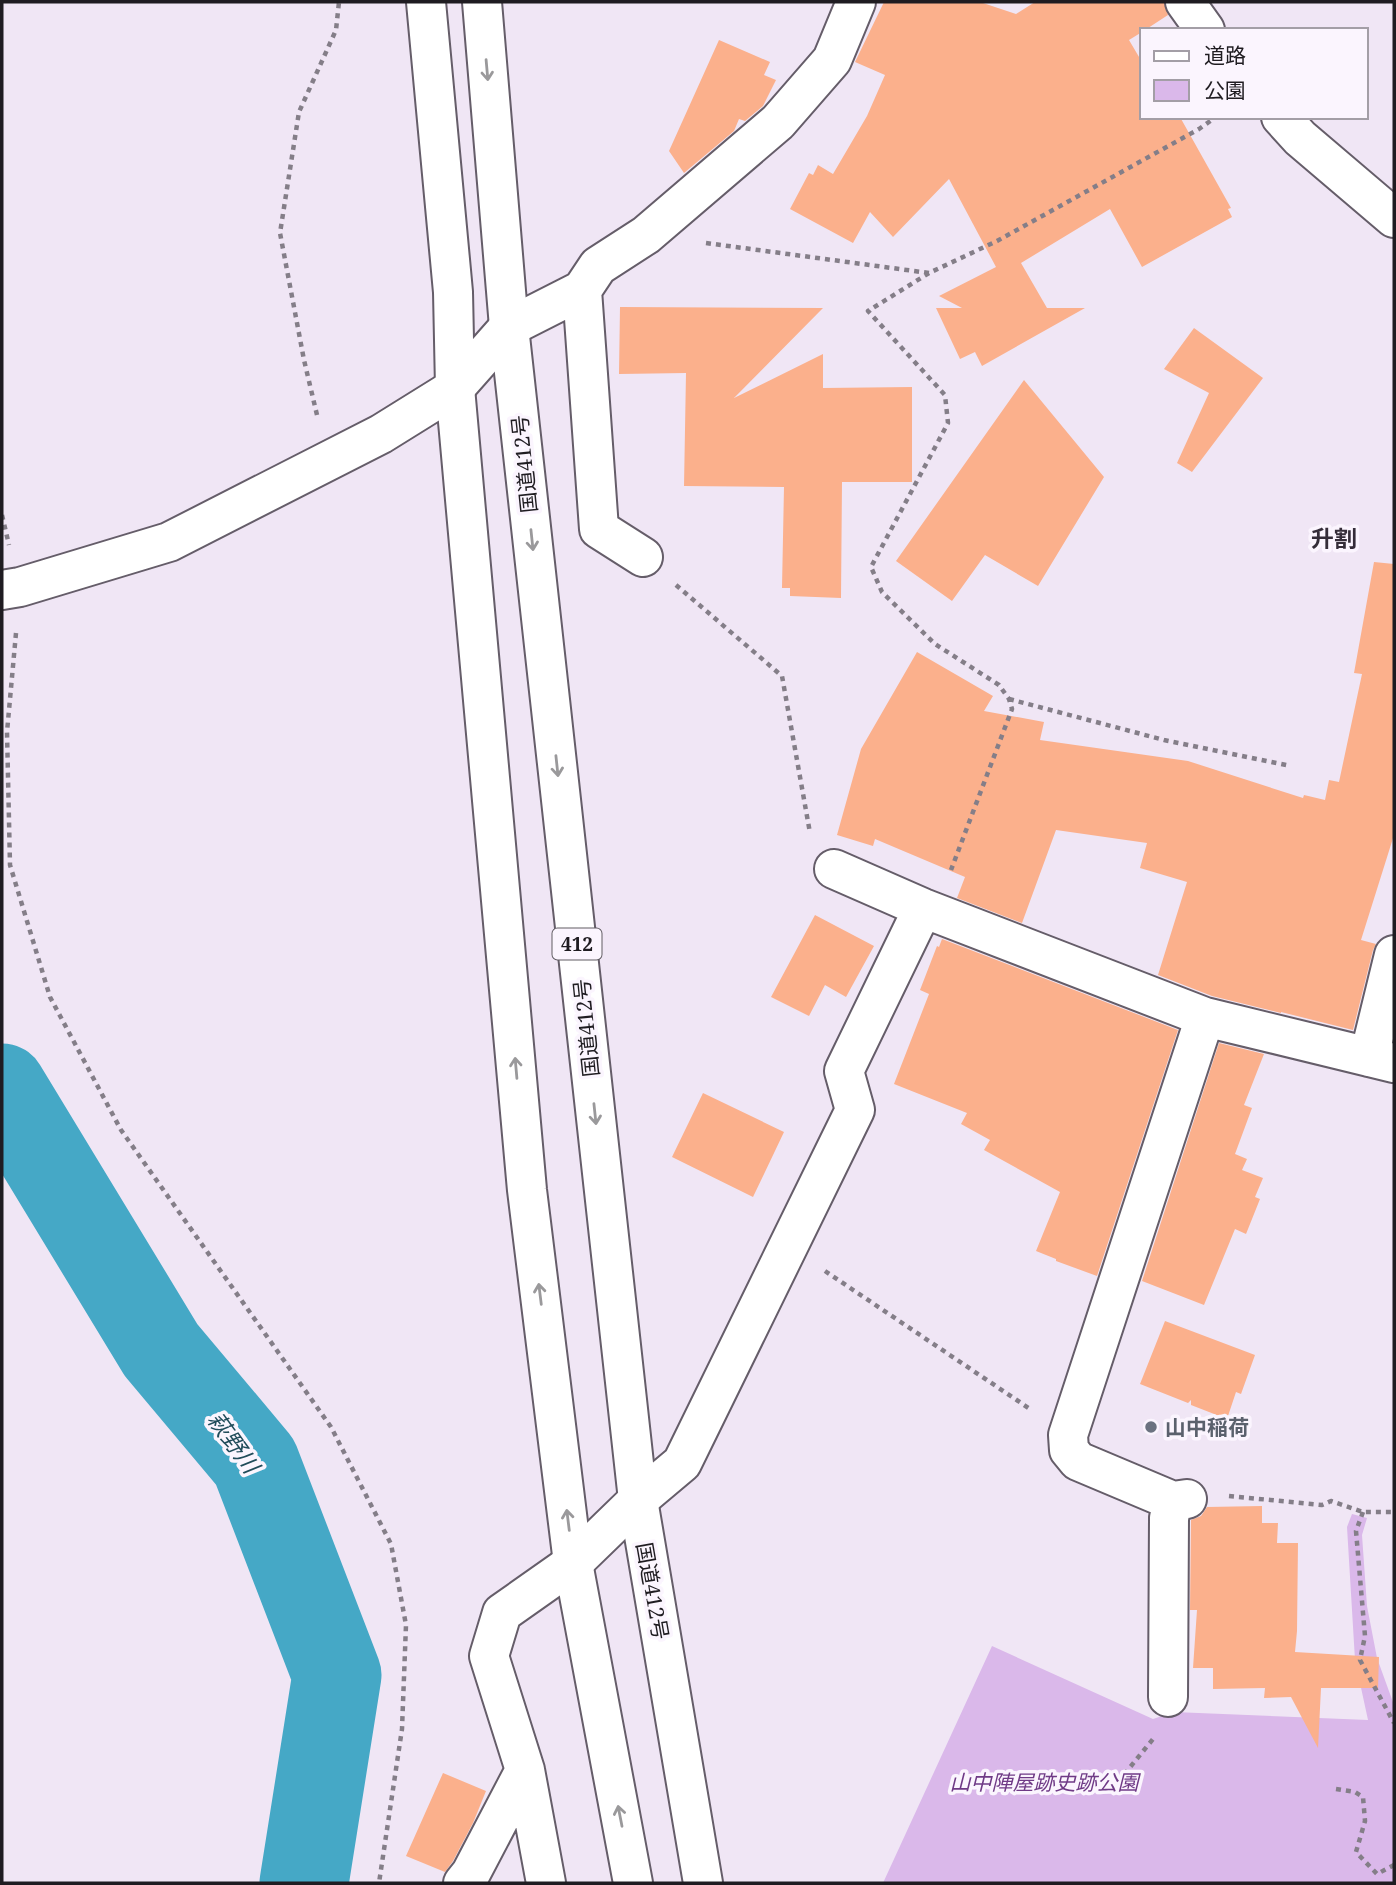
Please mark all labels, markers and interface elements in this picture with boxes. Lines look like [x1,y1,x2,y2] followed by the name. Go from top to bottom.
[1140,28,1368,119] legend
[1204,41,1246,69] text: 道路
[481,58,494,81] one-way arrow
[1204,76,1246,104] text: 公園
[505,414,543,514] street label: 国道412号
[1311,522,1357,554] district label: 升割
[526,528,539,551] one-way arrow
[551,754,564,777] one-way arrow
[552,928,602,960] road number: 412
[567,978,605,1078] street label: 国道412号
[509,1057,522,1080] one-way arrow
[589,1102,602,1125] one-way arrow
[533,1283,546,1306] one-way arrow
[201,1405,269,1482] water label: 萩野川
[1165,1413,1249,1441] place label: 山中稲荷
[1143,1419,1159,1435] marker: 山中稲荷
[561,1509,574,1532] one-way arrow
[631,1540,675,1642] street label: 国道412号
[950,1768,1141,1796] park label: 山中陣屋跡史跡公園
[613,1805,627,1828] one-way arrow

